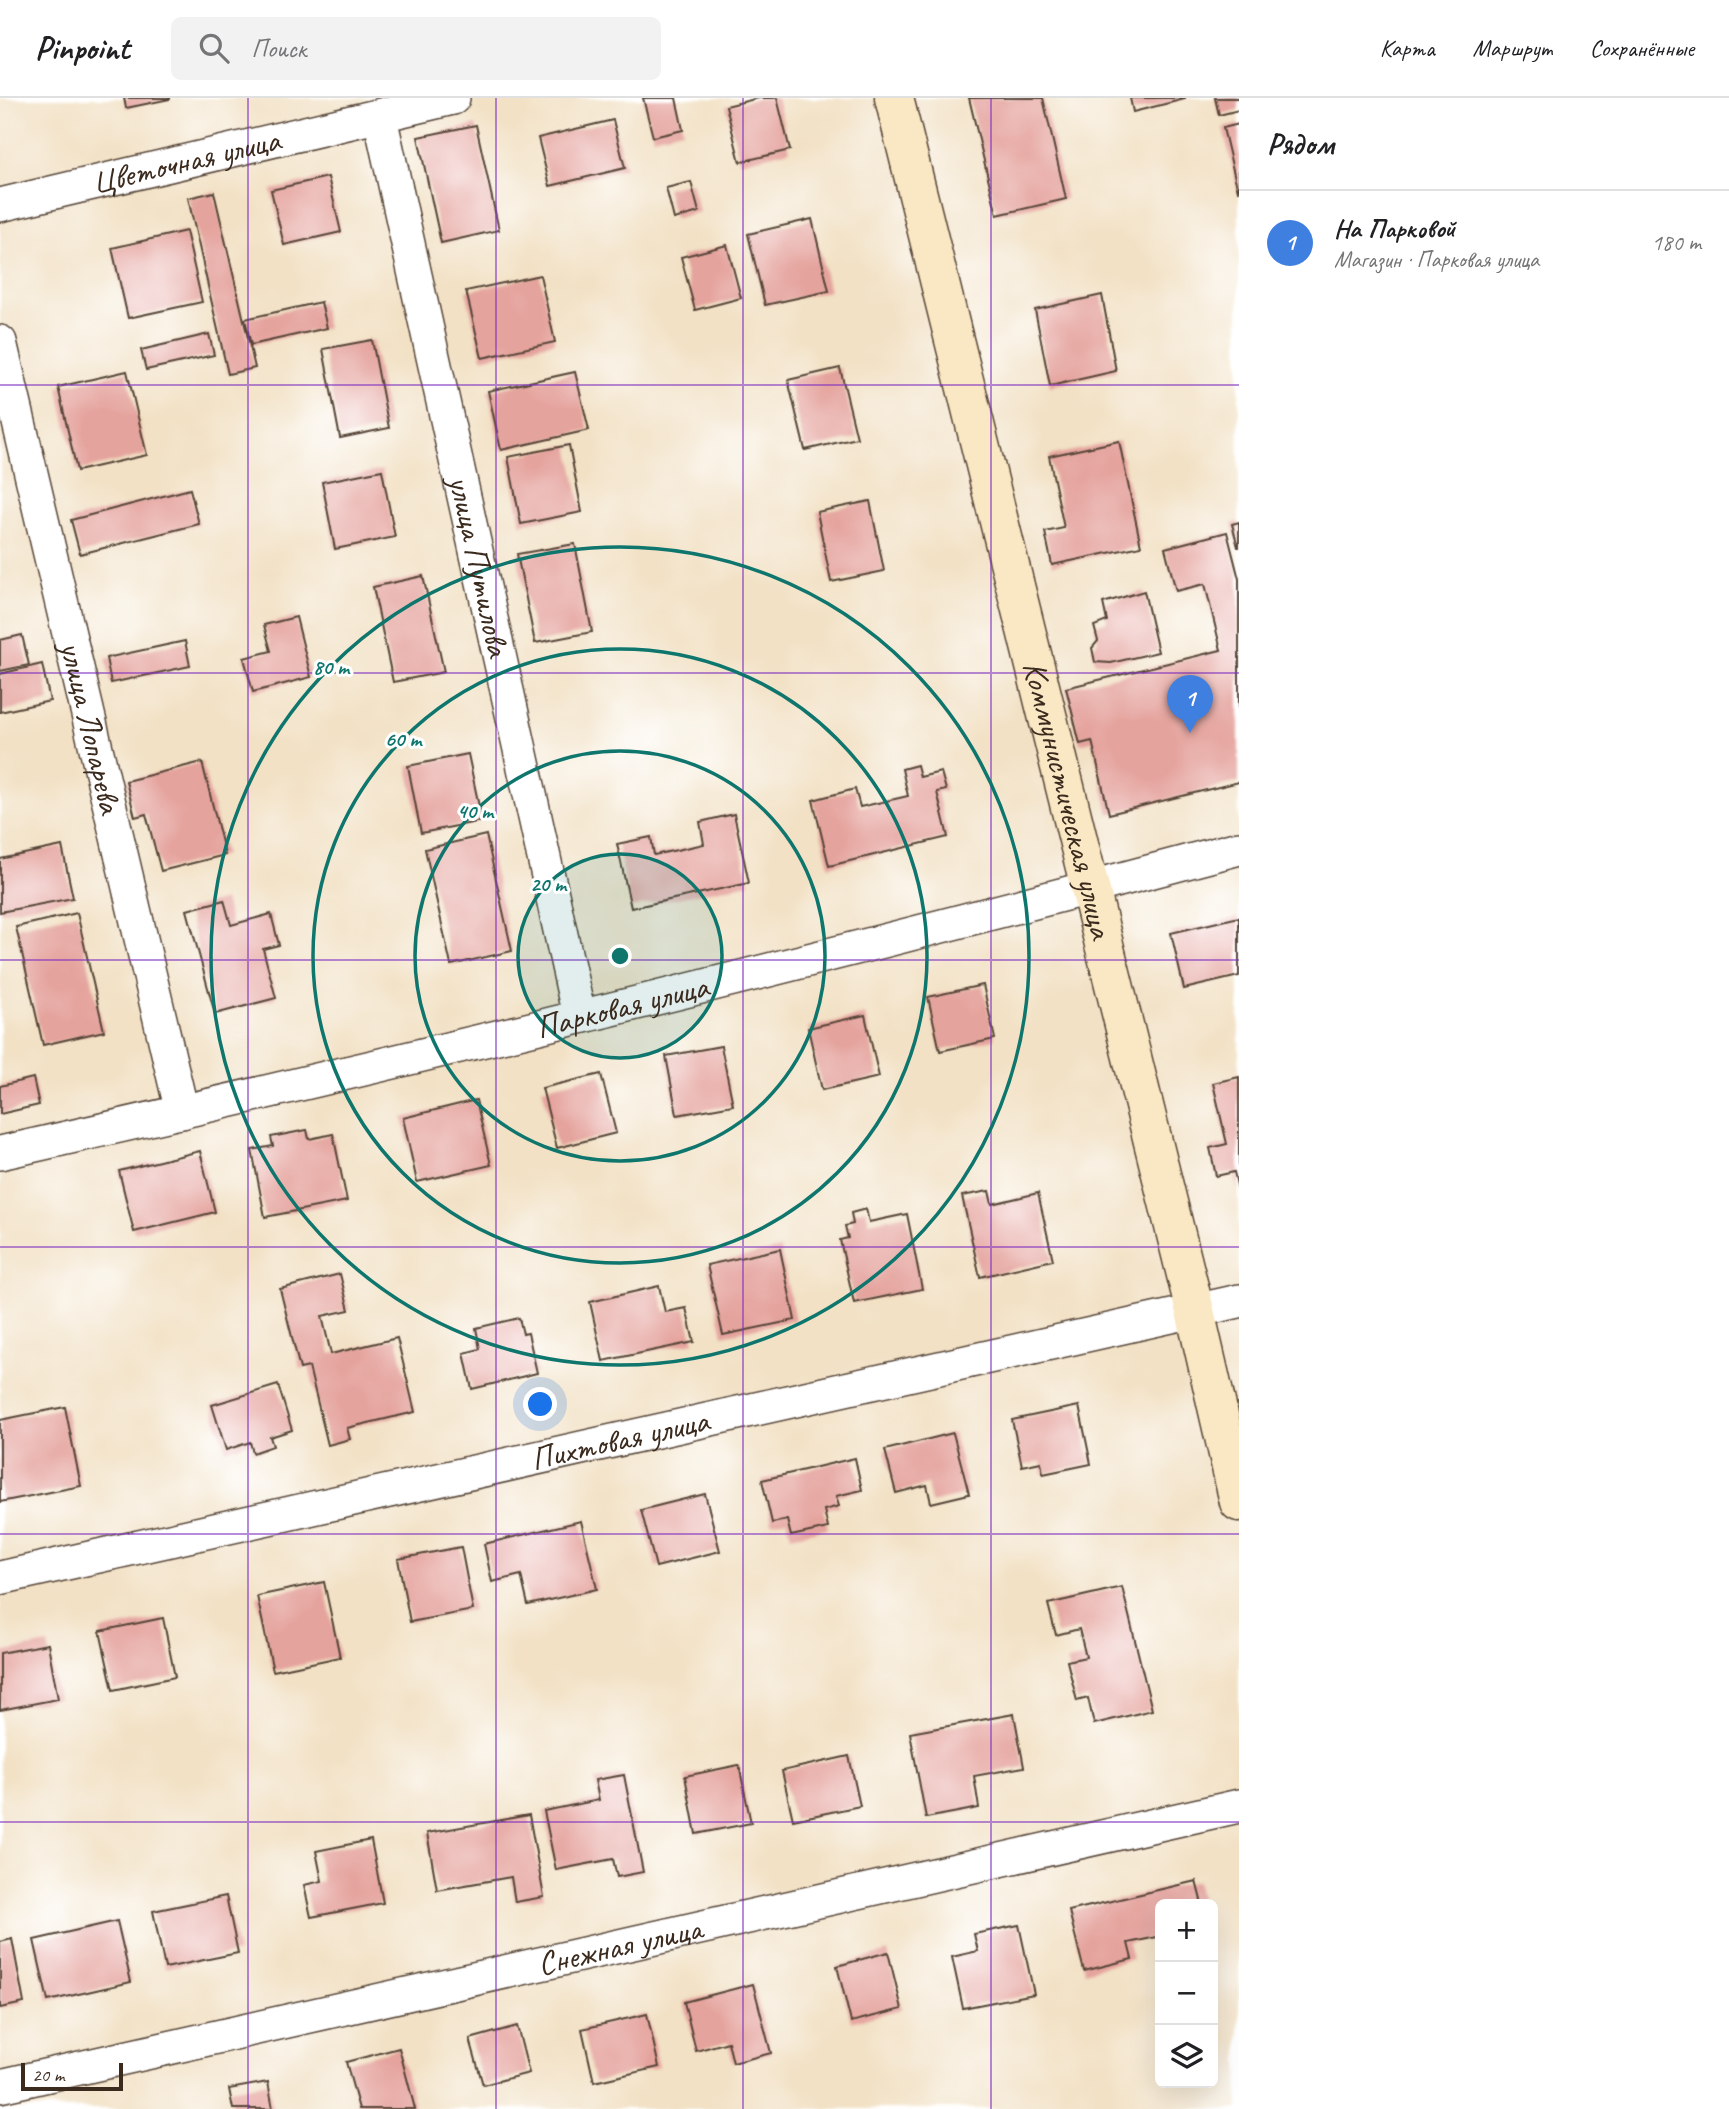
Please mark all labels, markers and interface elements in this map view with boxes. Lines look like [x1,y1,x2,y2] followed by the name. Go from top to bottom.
[171,17,661,80] search box
[35,27,129,69] text: Pinpoint
[195,29,233,67] icon: search
[251,32,306,65] text: Поиск
[1380,33,1435,63] text: Карта
[1473,33,1552,63] text: Маршрут
[1590,33,1694,63] text: Сохранённые
[88,118,287,204] street label: Цветочная улица
[1267,125,1334,163] text: Рядом
[1334,212,1455,245] text: На Парковой
[1285,228,1295,257] text: 1
[1652,228,1701,257] text: 180 m
[1334,245,1539,274] text: Магазин · Парковая улица
[439,470,520,663] street label: улица Путилова
[50,636,132,820] street label: улица Лопарева
[313,654,351,680] text: 80 m
[1014,657,1123,945] street label: Коммунистическая улица
[1167,675,1213,733] pin: 1
[385,726,423,752] text: 60 m
[457,798,495,824] text: 40 m
[530,871,568,897] text: 20 m
[608,944,632,968] centre of rings
[532,964,715,1048] street label: Парковая улица
[523,1387,557,1421] your location
[527,1399,715,1480] street label: Пихтовая улица
[1155,1899,1218,2088] map controls
[1155,1899,1218,1962] button: +
[533,1907,708,1985] street label: Снежная улица
[1155,1962,1218,2025] button: −
[1155,2025,1218,2088] button: layers
[21,2060,122,2092] scale bar
[32,2063,64,2087] text: 20 m

